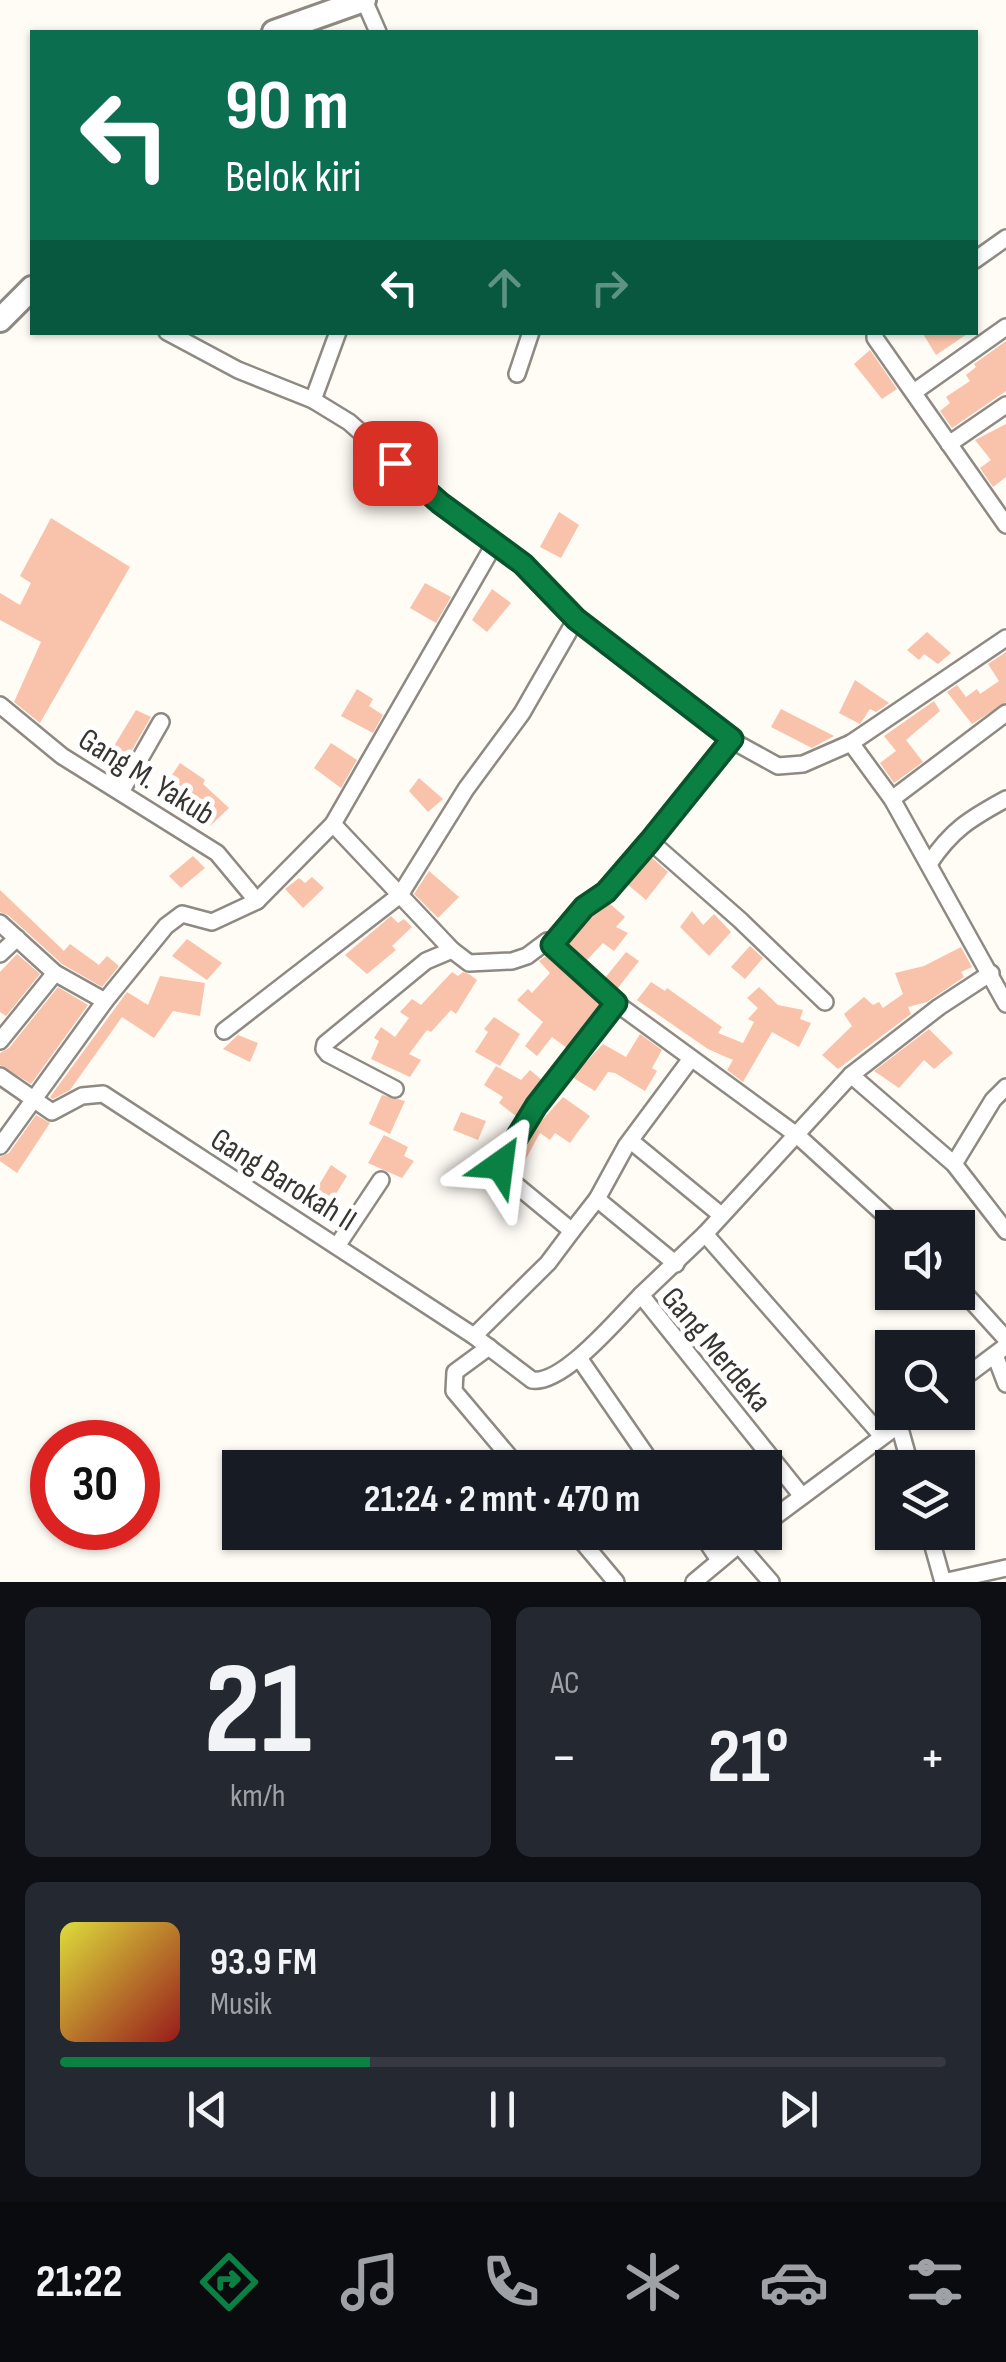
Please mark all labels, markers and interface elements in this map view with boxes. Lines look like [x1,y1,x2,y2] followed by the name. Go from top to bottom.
[225,65,349,149] text: 90 m
[60,70,190,200] icon: left
[225,150,361,205] text: Belok kiri
[372,260,427,315] icon: left
[477,260,532,315] icon: ahead
[582,260,637,315] icon: right
[353,421,438,506] pin
[368,436,423,491] icon: arrive
[71,720,221,834] street label: Gang M. Yakub
[448,1113,552,1217] position arrow
[203,1120,363,1240] street label: Gang Barokah II
[875,1210,975,1550] map controls
[875,1210,975,1310] button: sound
[652,1280,779,1420] street label: Gang Merdeka
[875,1330,975,1430] button: search
[30,1420,160,1550] speed limit sign: 30
[875,1450,975,1550] button: layers
[364,1477,640,1522] text: 21:24 · 2 mnt · 470 m
[204,1634,312,1790] text: 21
[551,1664,579,1703] text: AC
[708,1713,789,1804] text: 21°
[551,1725,577,1792] text: −
[919,1725,946,1792] text: +
[230,1777,285,1816] text: km/h
[210,1940,317,1985] text: 93.9 FM
[210,1985,272,2024] text: Musik
[180,2082,235,2137] icon: previous
[475,2082,530,2137] icon: pause
[771,2082,826,2137] icon: next
[194,2247,264,2317] icon: directions
[335,2247,405,2317] icon: music
[476,2247,546,2317] icon: phone
[618,2247,688,2317] icon: climate
[759,2247,829,2317] icon: car
[900,2247,970,2317] icon: filters
[36,2255,123,2310] text: 21:22

